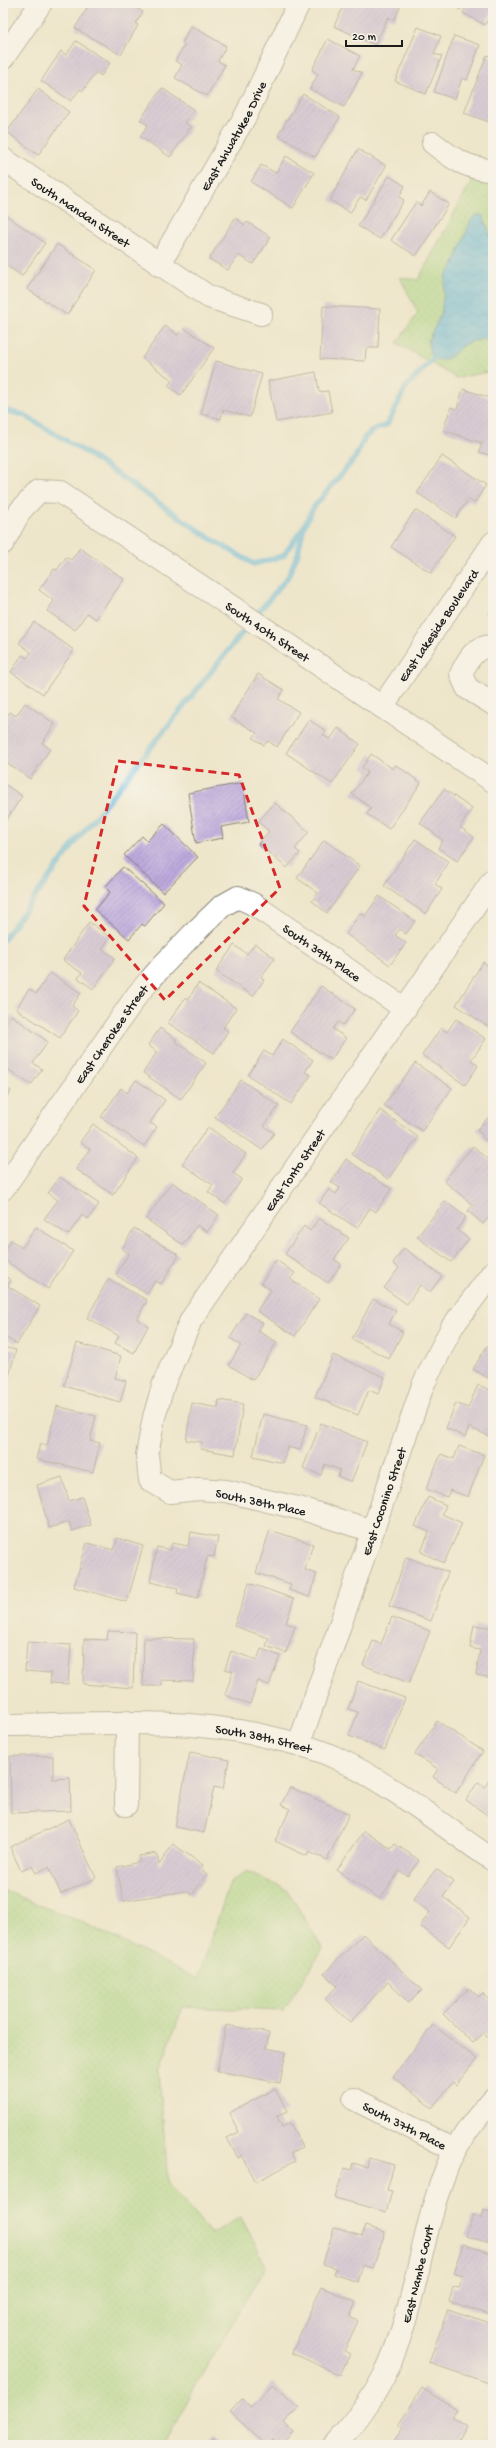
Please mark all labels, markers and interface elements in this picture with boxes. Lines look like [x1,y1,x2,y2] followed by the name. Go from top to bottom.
[346,22,402,48] scale bar
[352,31,377,45] text: 20 m
[199,79,271,194] street label: East Ahwatukee Drive
[28,175,133,253] street label: South Mandan Street
[396,566,484,685] street label: East Lakeside Boulevard
[222,600,313,667] street label: South 40th Street
[279,922,363,986] street label: South 39th Place
[73,981,154,1088] street label: East Cherokee Street
[263,1126,331,1215] street label: East Tonto Street
[360,1444,411,1558] street label: East Coconino Street
[214,1487,307,1520] street label: South 38th Place
[214,1723,315,1758] street label: South 38th Street
[359,2100,448,2154] street label: South 37th Place
[400,2222,439,2325] street label: East Nambe Court

